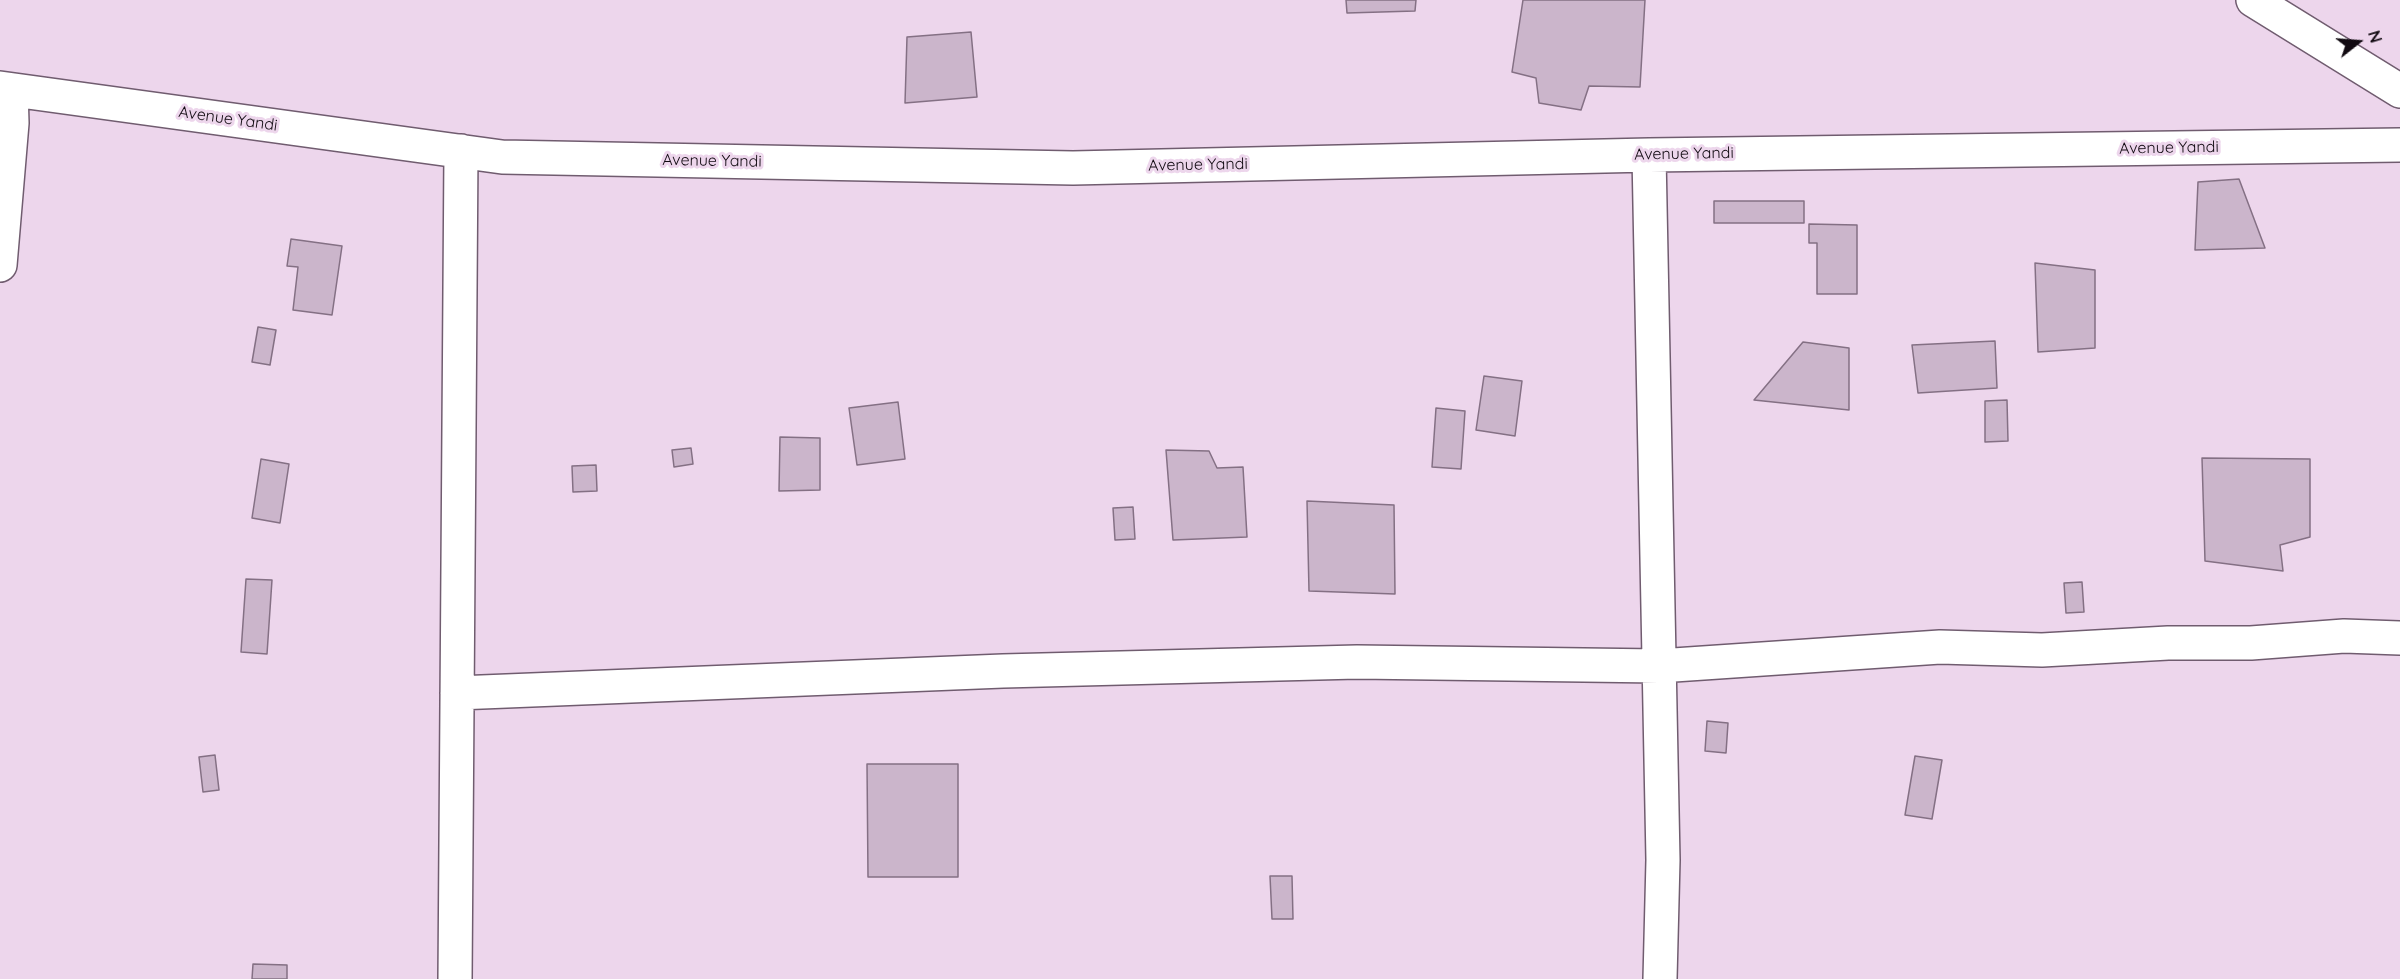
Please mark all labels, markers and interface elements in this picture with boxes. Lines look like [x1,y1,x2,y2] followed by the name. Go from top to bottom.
[2328,12,2388,72] north arrow
[2364,28,2386,45] text: N
[177,103,279,135] street label: Avenue Yandi
[2119,138,2219,158] street label: Avenue Yandi
[1634,144,1734,164] street label: Avenue Yandi
[662,151,762,171] street label: Avenue Yandi
[1148,155,1248,175] street label: Avenue Yandi

